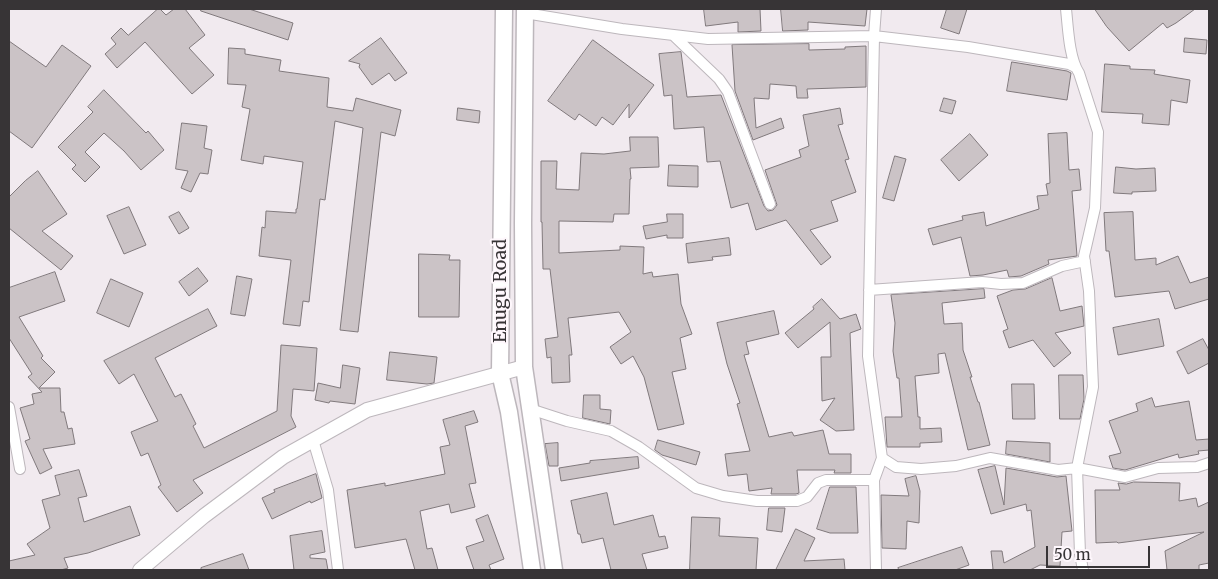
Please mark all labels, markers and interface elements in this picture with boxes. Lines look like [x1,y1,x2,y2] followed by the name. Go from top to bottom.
[490,239,512,343] street label: Enugu Road
[1048,536,1152,568] scale bar
[1054,545,1091,564] text: 50 m

